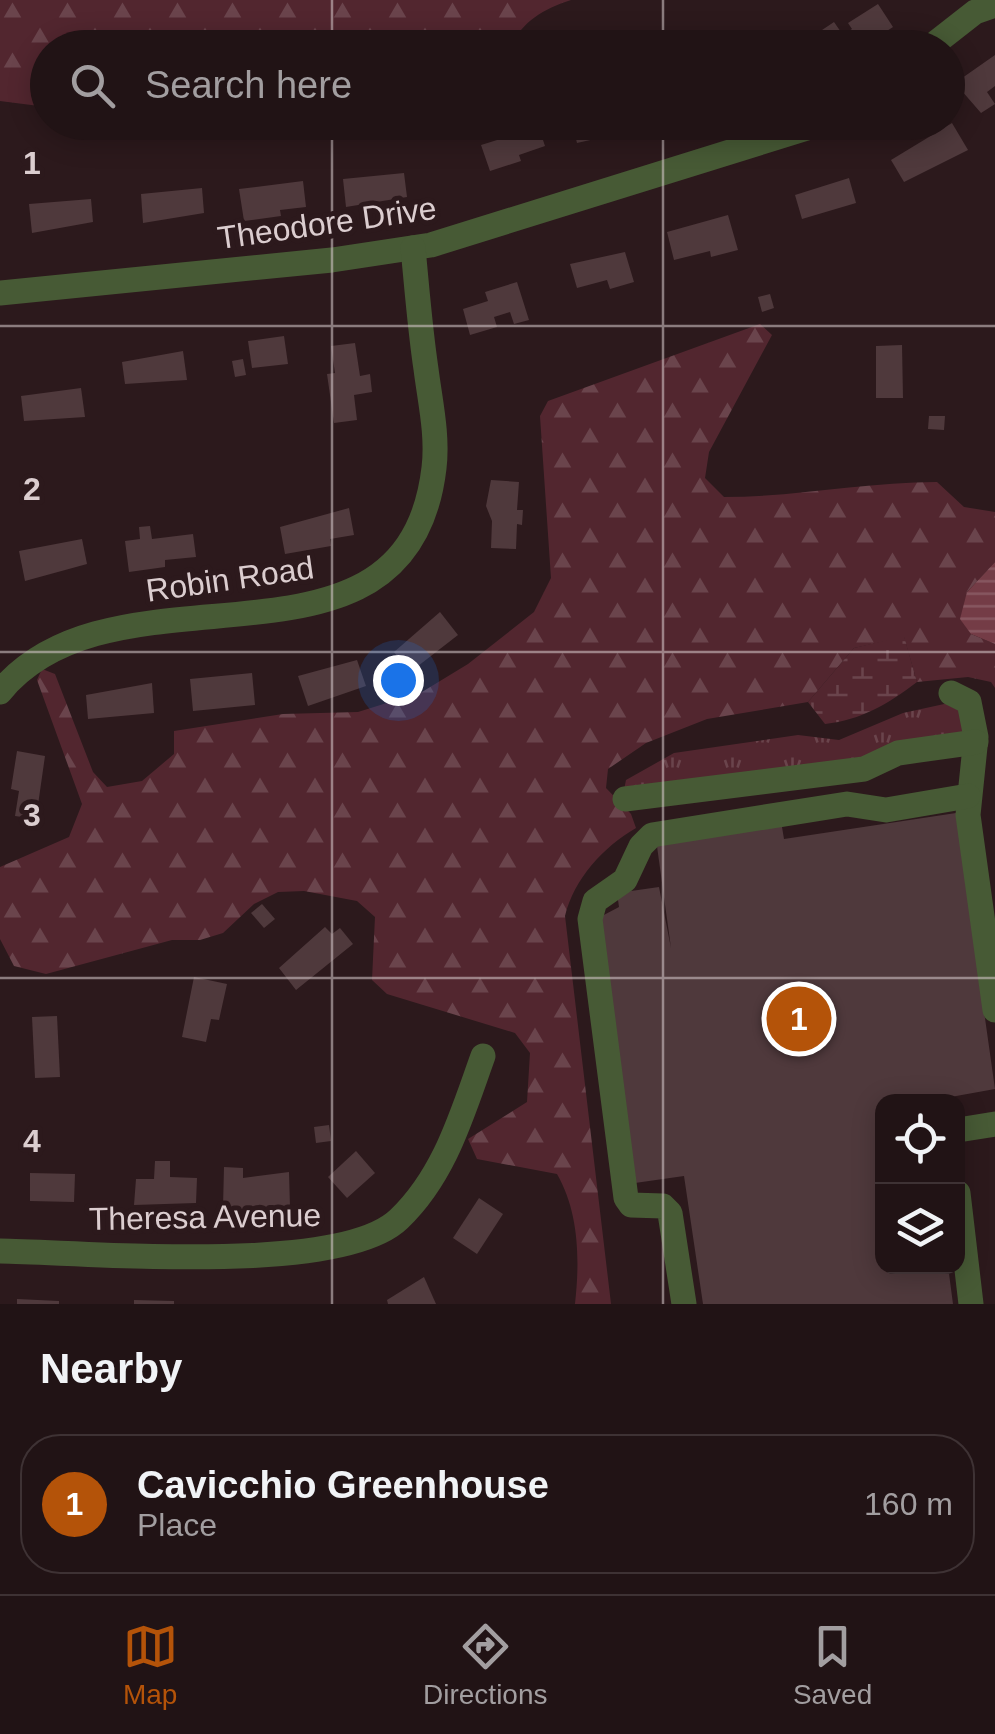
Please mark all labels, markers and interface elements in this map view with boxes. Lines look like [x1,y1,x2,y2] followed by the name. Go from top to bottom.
[30,30,965,140] search box
[65,58,120,113] icon: search
[145,64,352,106] text: Search here
[23,145,41,181] text: 1
[215,190,439,256] street label: Theodore Drive
[23,471,41,507] text: 2
[144,549,316,609] street label: Robin Road
[373,655,424,706] your location
[23,797,41,833] text: 3
[766,982,832,1056] pin: 1
[875,1094,965,1274] map controls
[875,1094,965,1184] button: locate
[23,1123,41,1159] text: 4
[875,1184,965,1274] button: layers
[88,1197,322,1237] street label: Theresa Avenue
[40,1345,182,1392] text: Nearby
[137,1464,549,1506] text: Cavicchio Greenhouse
[66,1486,83,1522] text: 1
[864,1486,953,1522] text: 160 m
[137,1507,217,1543] text: Place
[123,1619,178,1711] tab: Map
[423,1619,548,1711] tab: Directions
[793,1619,872,1711] tab: Saved

